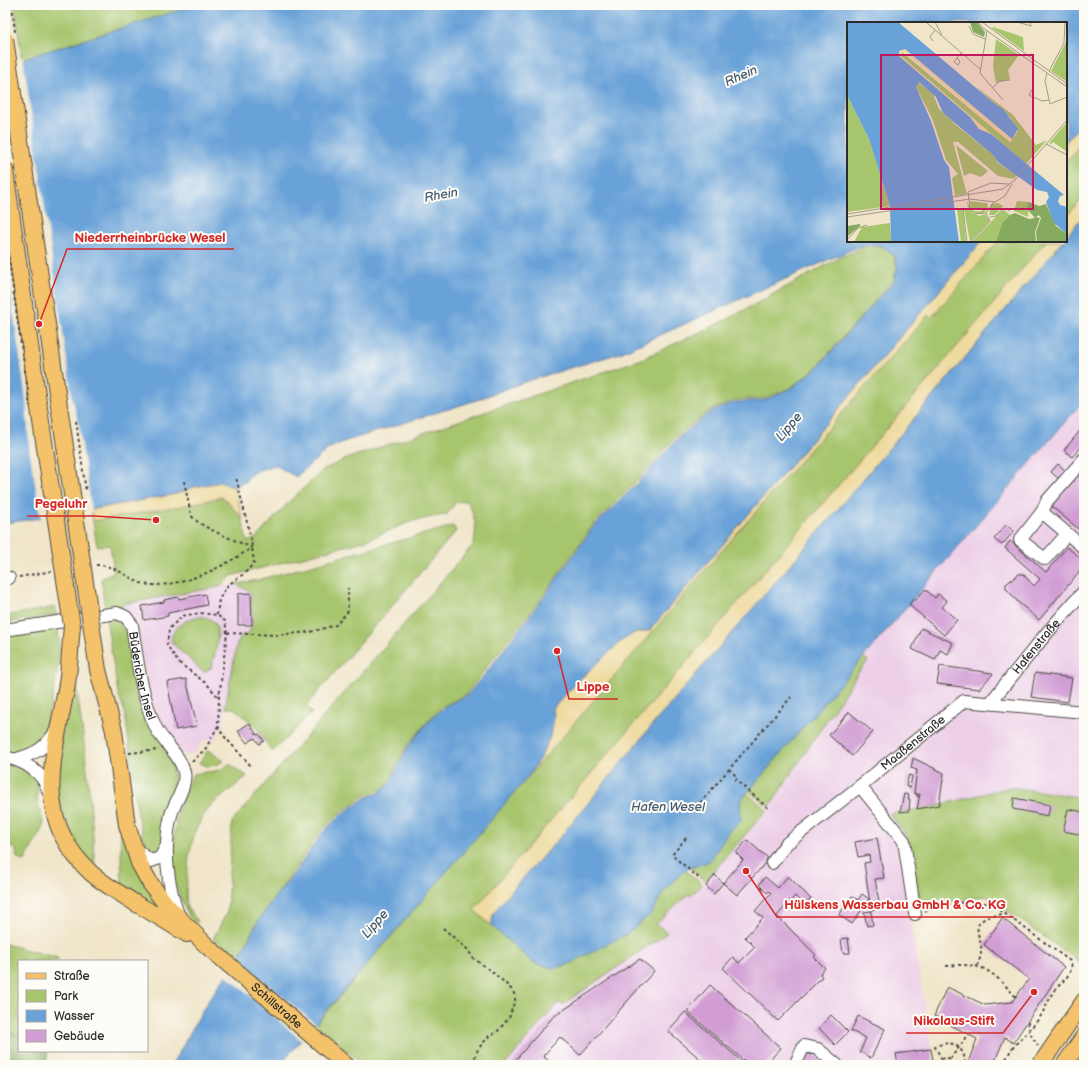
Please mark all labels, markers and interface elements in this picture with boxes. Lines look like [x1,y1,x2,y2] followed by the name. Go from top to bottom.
[847,22,1067,242] inset map
[722,62,760,90] water label: Rhein
[423,184,459,206] water label: Rhein
[67,224,234,249] callout: Niederrheinbrücke Wesel
[74,230,226,246] text: Niederrheinbrücke Wesel
[772,409,806,445] water label: Lippe
[27,491,95,516] callout: Pegeluhr
[35,496,88,512] text: Pegeluhr
[1009,616,1063,677] street label: Hafenstraße
[126,630,159,722] street label: Büdericher Insel
[569,674,618,699] callout: Lippe
[576,679,610,695] text: Lippe
[878,712,948,774] street label: Maaßenstraße
[631,799,706,815] water label: Hafen Wesel
[777,892,1014,917] callout: Hülskens Wasserbau GmbH & Co. KG
[784,897,1006,913] text: Hülskens Wasserbau GmbH & Co. KG
[358,906,392,942] water label: Lippe
[18,960,148,1052] legend
[54,969,90,984] text: Straße
[248,979,305,1032] street label: Schillstraße
[54,989,78,1004] text: Park
[906,1008,1003,1033] callout: Nikolaus-Stift
[54,1009,95,1024] text: Wasser
[913,1013,995,1029] text: Nikolaus-Stift
[54,1029,104,1044] text: Gebäude

